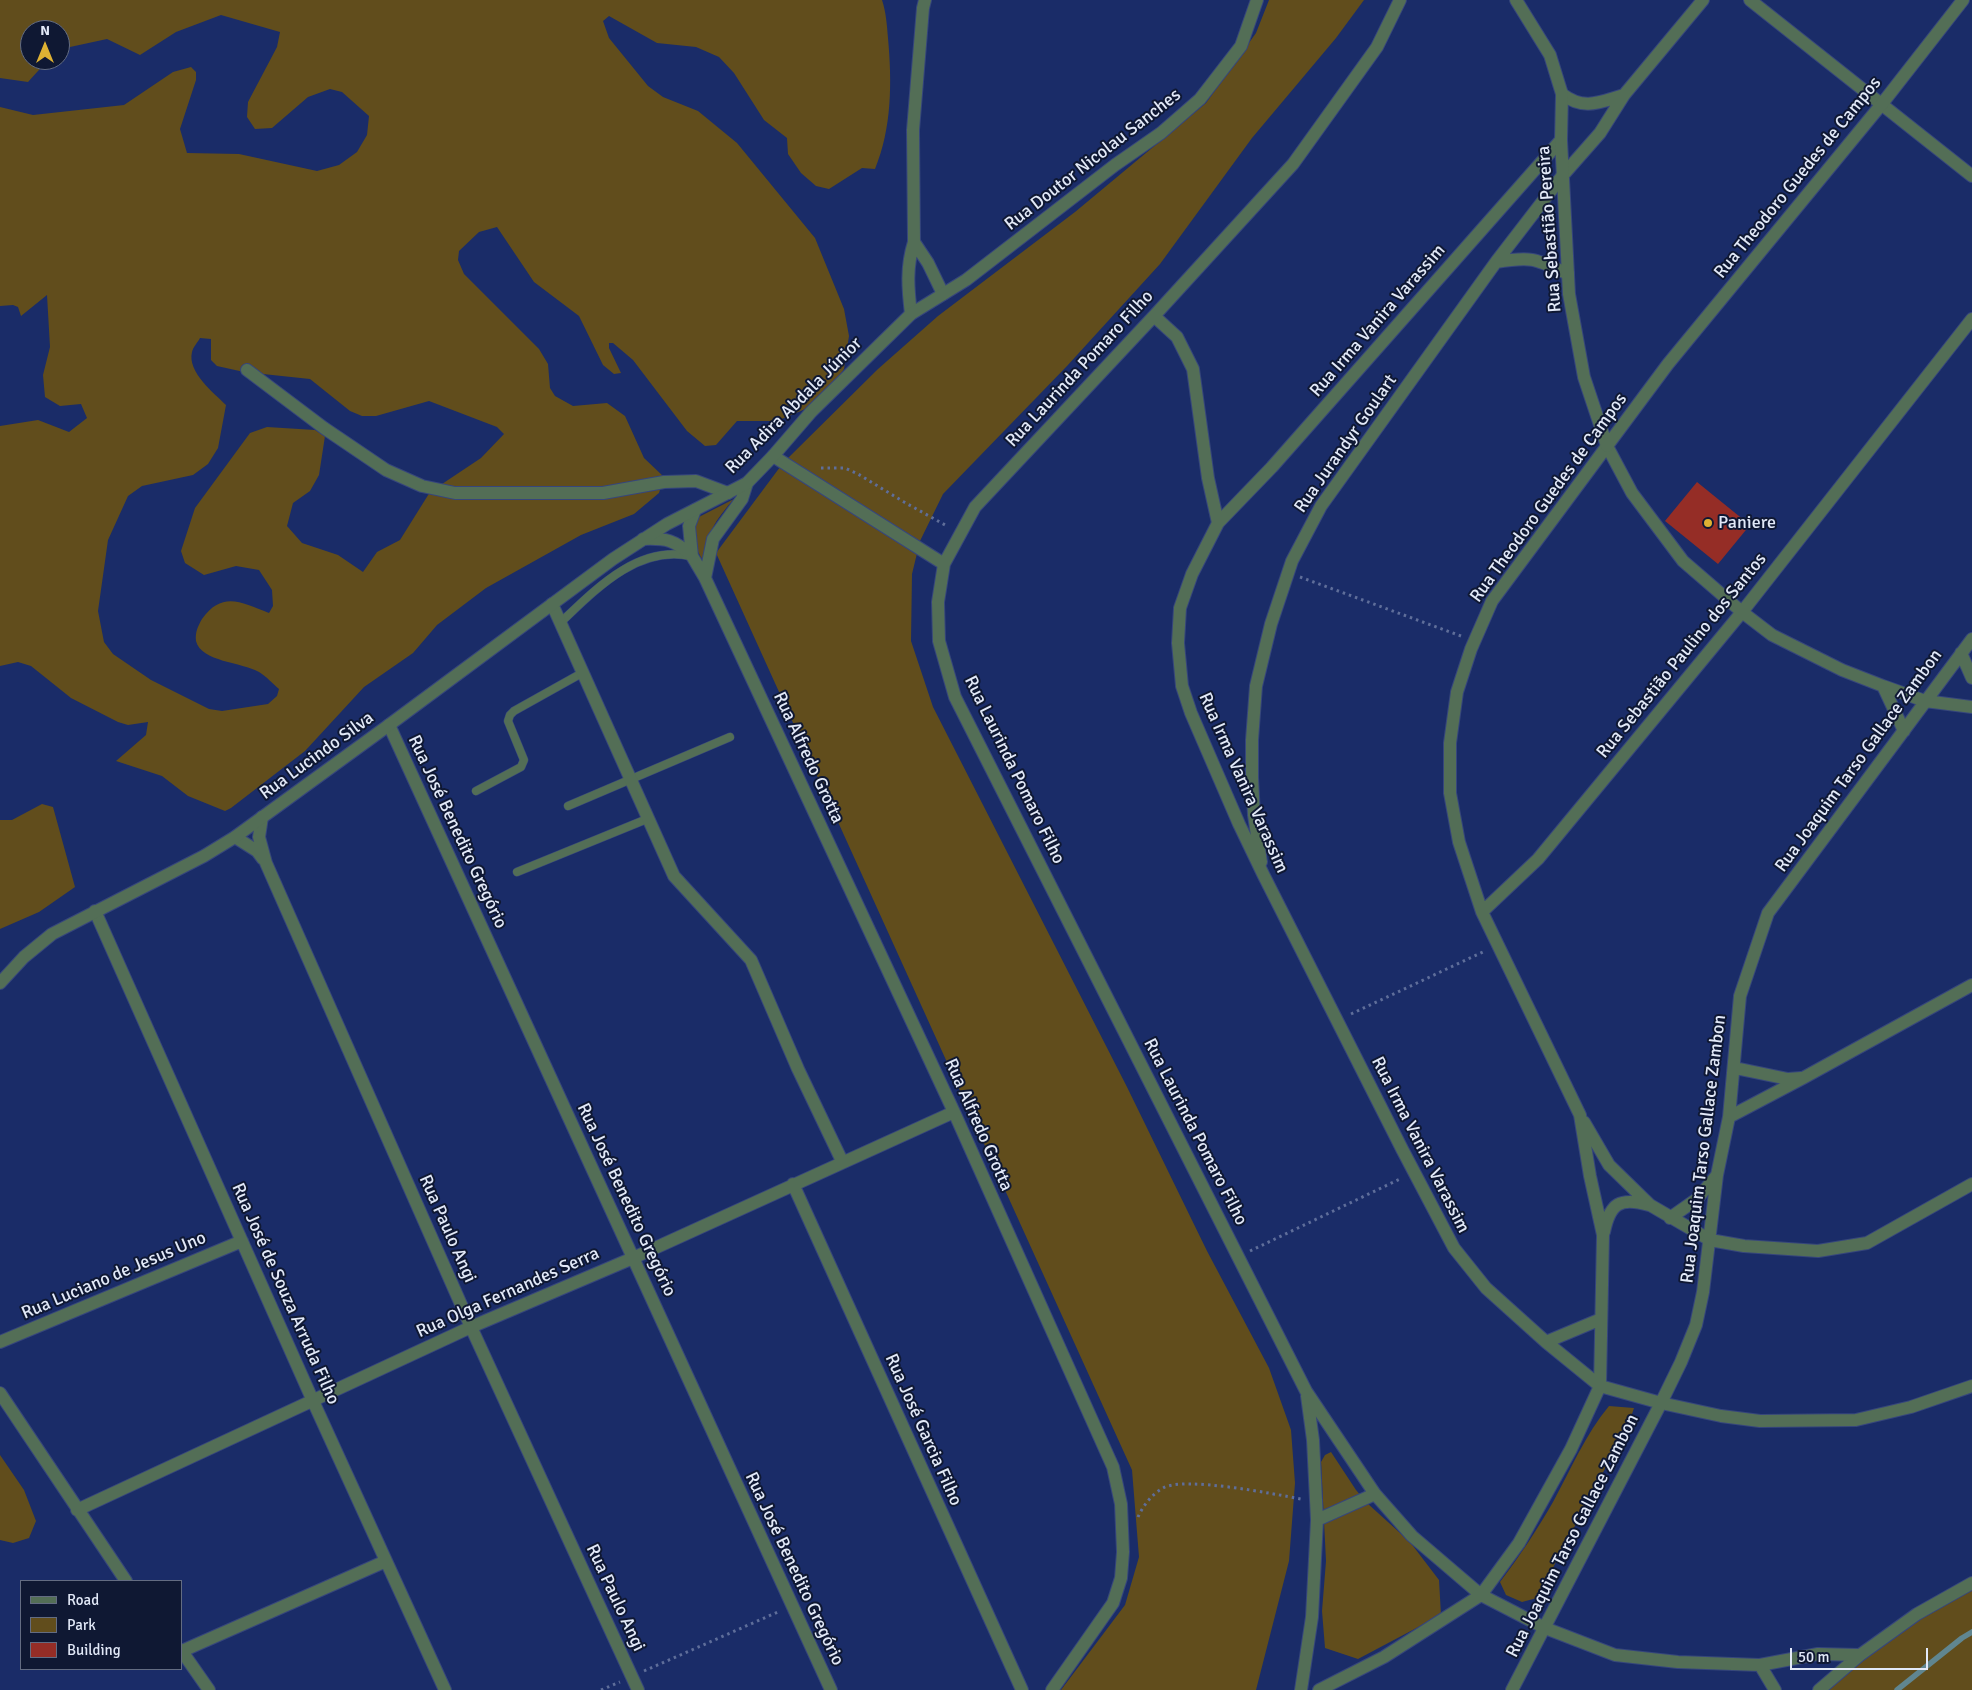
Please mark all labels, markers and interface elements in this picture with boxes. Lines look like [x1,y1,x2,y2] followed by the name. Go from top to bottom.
[20,20,70,70] north arrow
[40,22,50,39] text: N
[1710,73,1886,283] street label: Rua Theodoro Guedes de Campos
[1001,85,1185,235] street label: Rua Doutor Nicolau Sanches
[1533,145,1567,313] street label: Rua Sebastião Pereira
[1306,240,1450,402] street label: Rua Irma Vanira Varassim
[1002,286,1158,452] street label: Rua Laurinda Pomaro Filho
[721,333,867,479] street label: Rua Adira Abdala Júnior
[1290,371,1402,517] street label: Rua Jurandyr Goulart
[1466,389,1632,607] street label: Rua Theodoro Guedes de Campos
[1718,512,1776,534] place label: Paniere
[1702,517,1714,529] marker: Paniere
[1593,549,1771,763] street label: Rua Sebastião Paulino dos Santos
[1771,645,1947,877] street label: Rua Joaquim Tarso Gallace Zambon
[959,672,1069,868] street label: Rua Laurinda Pomaro Filho
[768,689,848,827] street label: Rua Alfredo Grotta
[1193,689,1293,877] street label: Rua Irma Vanira Varassim
[256,707,378,805] street label: Rua Lucindo Silva
[403,732,511,932] street label: Rua José Benedito Gregório
[1677,1014,1731,1284] street label: Rua Joaquim Tarso Gallace Zambon
[1138,1035,1252,1229] street label: Rua Laurinda Pomaro Filho
[1366,1053,1474,1237] street label: Rua Irma Vanira Varassim
[939,1055,1017,1195] street label: Rua Alfredo Grotta
[572,1100,680,1300] street label: Rua José Benedito Gregório
[414,1172,480,1286] street label: Rua Paulo Angi
[226,1180,344,1408] street label: Rua José de Souza Arruda Filho
[19,1227,209,1325] street label: Rua Luciano de Jesus Uno
[413,1243,603,1343] street label: Rua Olga Fernandes Serra
[880,1351,966,1509] street label: Rua José Garcia Filho
[1502,1411,1644,1661] street label: Rua Joaquim Tarso Gallace Zambon
[740,1469,848,1669] street label: Rua José Benedito Gregório
[581,1541,649,1655] street label: Rua Paulo Angi
[20,1580,182,1670] legend
[67,1591,99,1609] text: Road
[67,1616,96,1634] text: Park
[1792,1638,1930,1670] scale bar
[67,1641,121,1659] text: Building
[1798,1648,1829,1666] text: 50 m

